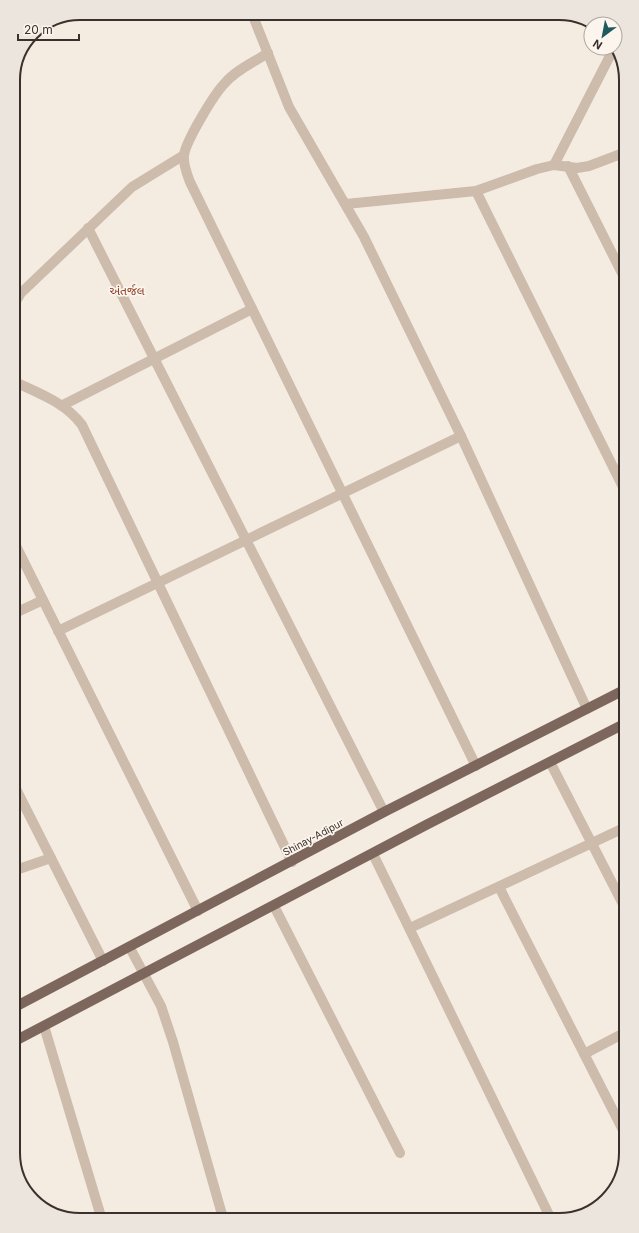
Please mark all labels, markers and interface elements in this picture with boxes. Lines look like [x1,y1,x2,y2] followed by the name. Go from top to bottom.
[18,16,79,42] scale bar
[583,16,623,56] north arrow
[24,22,53,37] text: 20 m
[590,36,605,53] text: N
[109,283,145,298] district label: અંતર્જલ
[281,816,346,858] street label: Shinay-Adipur

